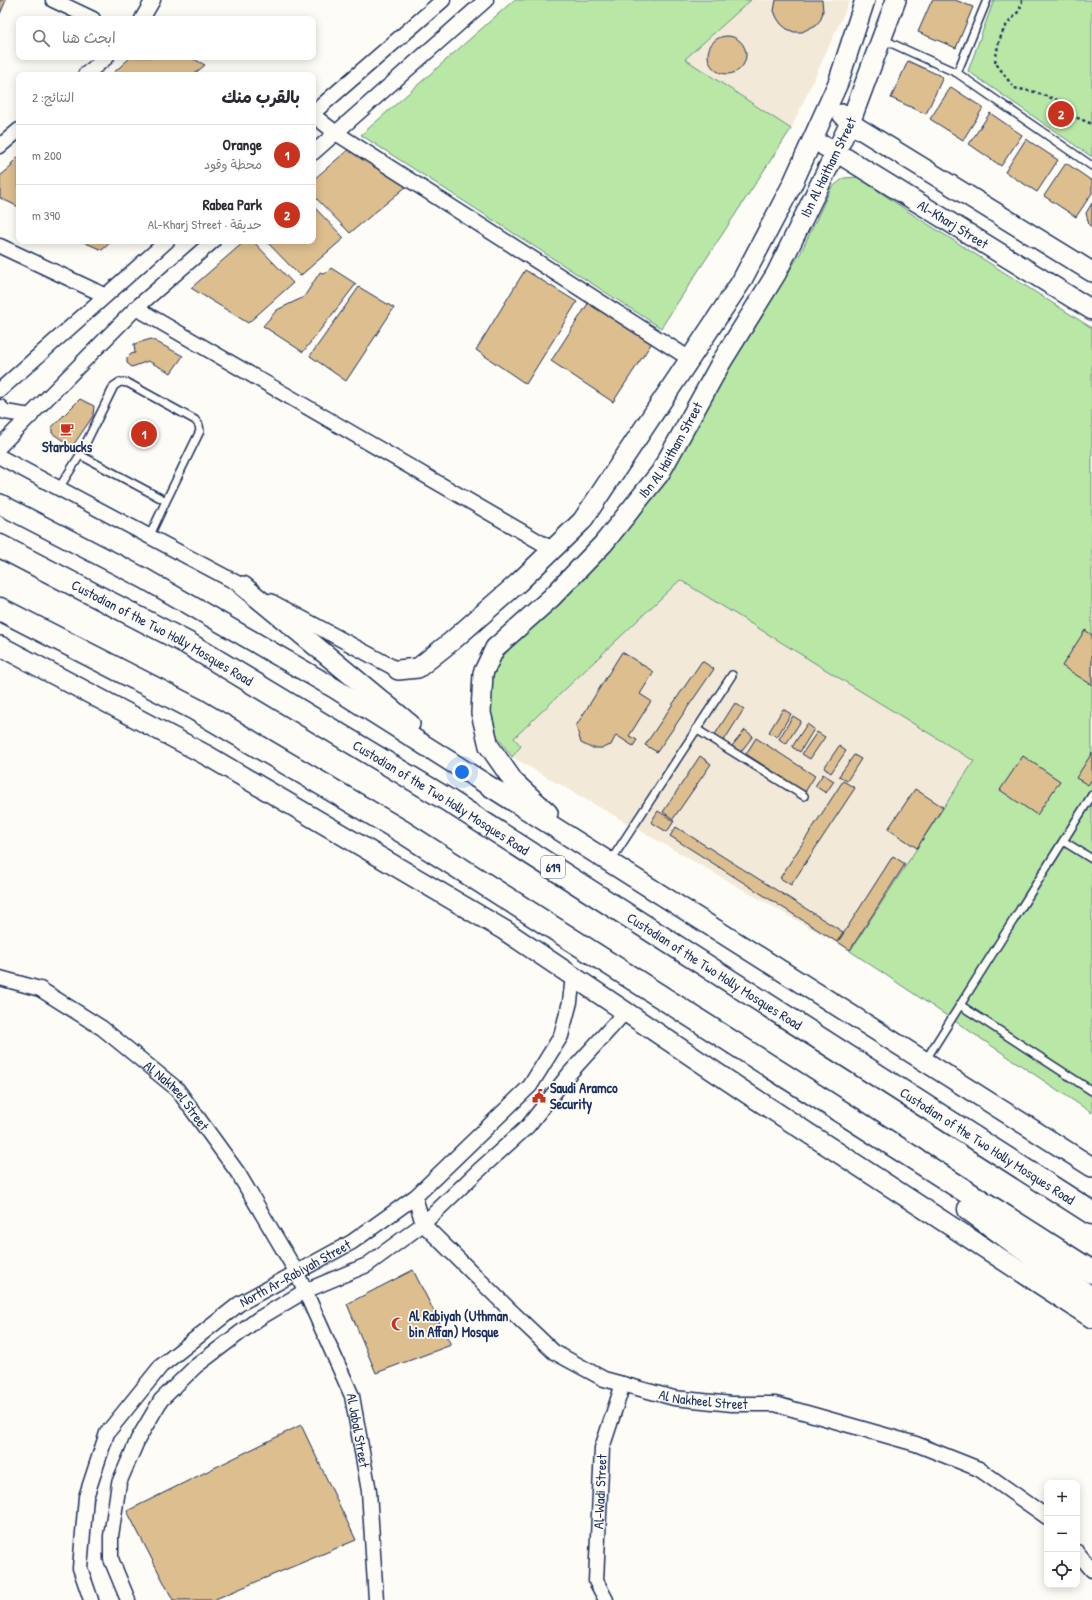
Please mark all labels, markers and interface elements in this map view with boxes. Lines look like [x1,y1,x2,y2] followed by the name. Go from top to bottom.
[16,16,316,60] search box
[30,27,52,49] icon: search
[62,27,116,48] text: ابحث هنا
[222,85,300,108] text: بالقرب منك
[32,88,74,106] text: النتائج: 2
[1048,99,1074,129] pin: 2
[795,114,860,220] street label: Ibn Al Haitham Street
[223,134,262,155] text: Orange
[32,146,62,164] text: 200 m
[285,146,289,164] text: 1
[204,155,262,173] text: محطة وقود
[203,194,262,215] text: Rabea Park
[915,195,992,253] street label: Al-Kharj Street
[32,206,60,224] text: 390 m
[284,206,290,224] text: 2
[148,215,262,233] text: حديقة · Al-Kharj Street
[634,398,707,501] street label: Ibn Al Haitham Street
[131,419,157,449] pin: 1
[59,421,75,437] cafe icon: Starbucks
[42,437,93,456] place label: Starbucks
[68,575,257,690] street label: Custodian of the Two Holly Mosques Road
[350,735,534,859] street label: Custodian of the Two Holly Mosques Road
[452,762,472,782] your location
[541,856,565,878] road number: 619
[624,908,806,1034] street label: Custodian of the Two Holly Mosques Road
[140,1056,214,1134] street label: Al Nakheel Street
[550,1078,618,1115] place label: Saudi Aramco Security
[896,1082,1079,1209] street label: Custodian of the Two Holly Mosques Road
[531,1088,547,1104] public building icon: Saudi Aramco Security
[236,1235,354,1311] street label: North Ar-Rabiyah Street
[409,1306,508,1343] place label: Al Rabiyah (Uthman bin Affan) Mosque
[390,1316,406,1332] mosque icon: Al Rabiyah (Uthman bin Affan) Mosque
[657,1384,748,1413] street label: Al Nakheel Street
[343,1392,375,1469] street label: Al Jabal Street
[588,1454,611,1529] street label: Al-Wadi Street
[1044,1480,1080,1588] map controls
[1044,1480,1080,1516] button: +
[1044,1516,1080,1552] button: −
[1044,1552,1080,1588] button: locate

